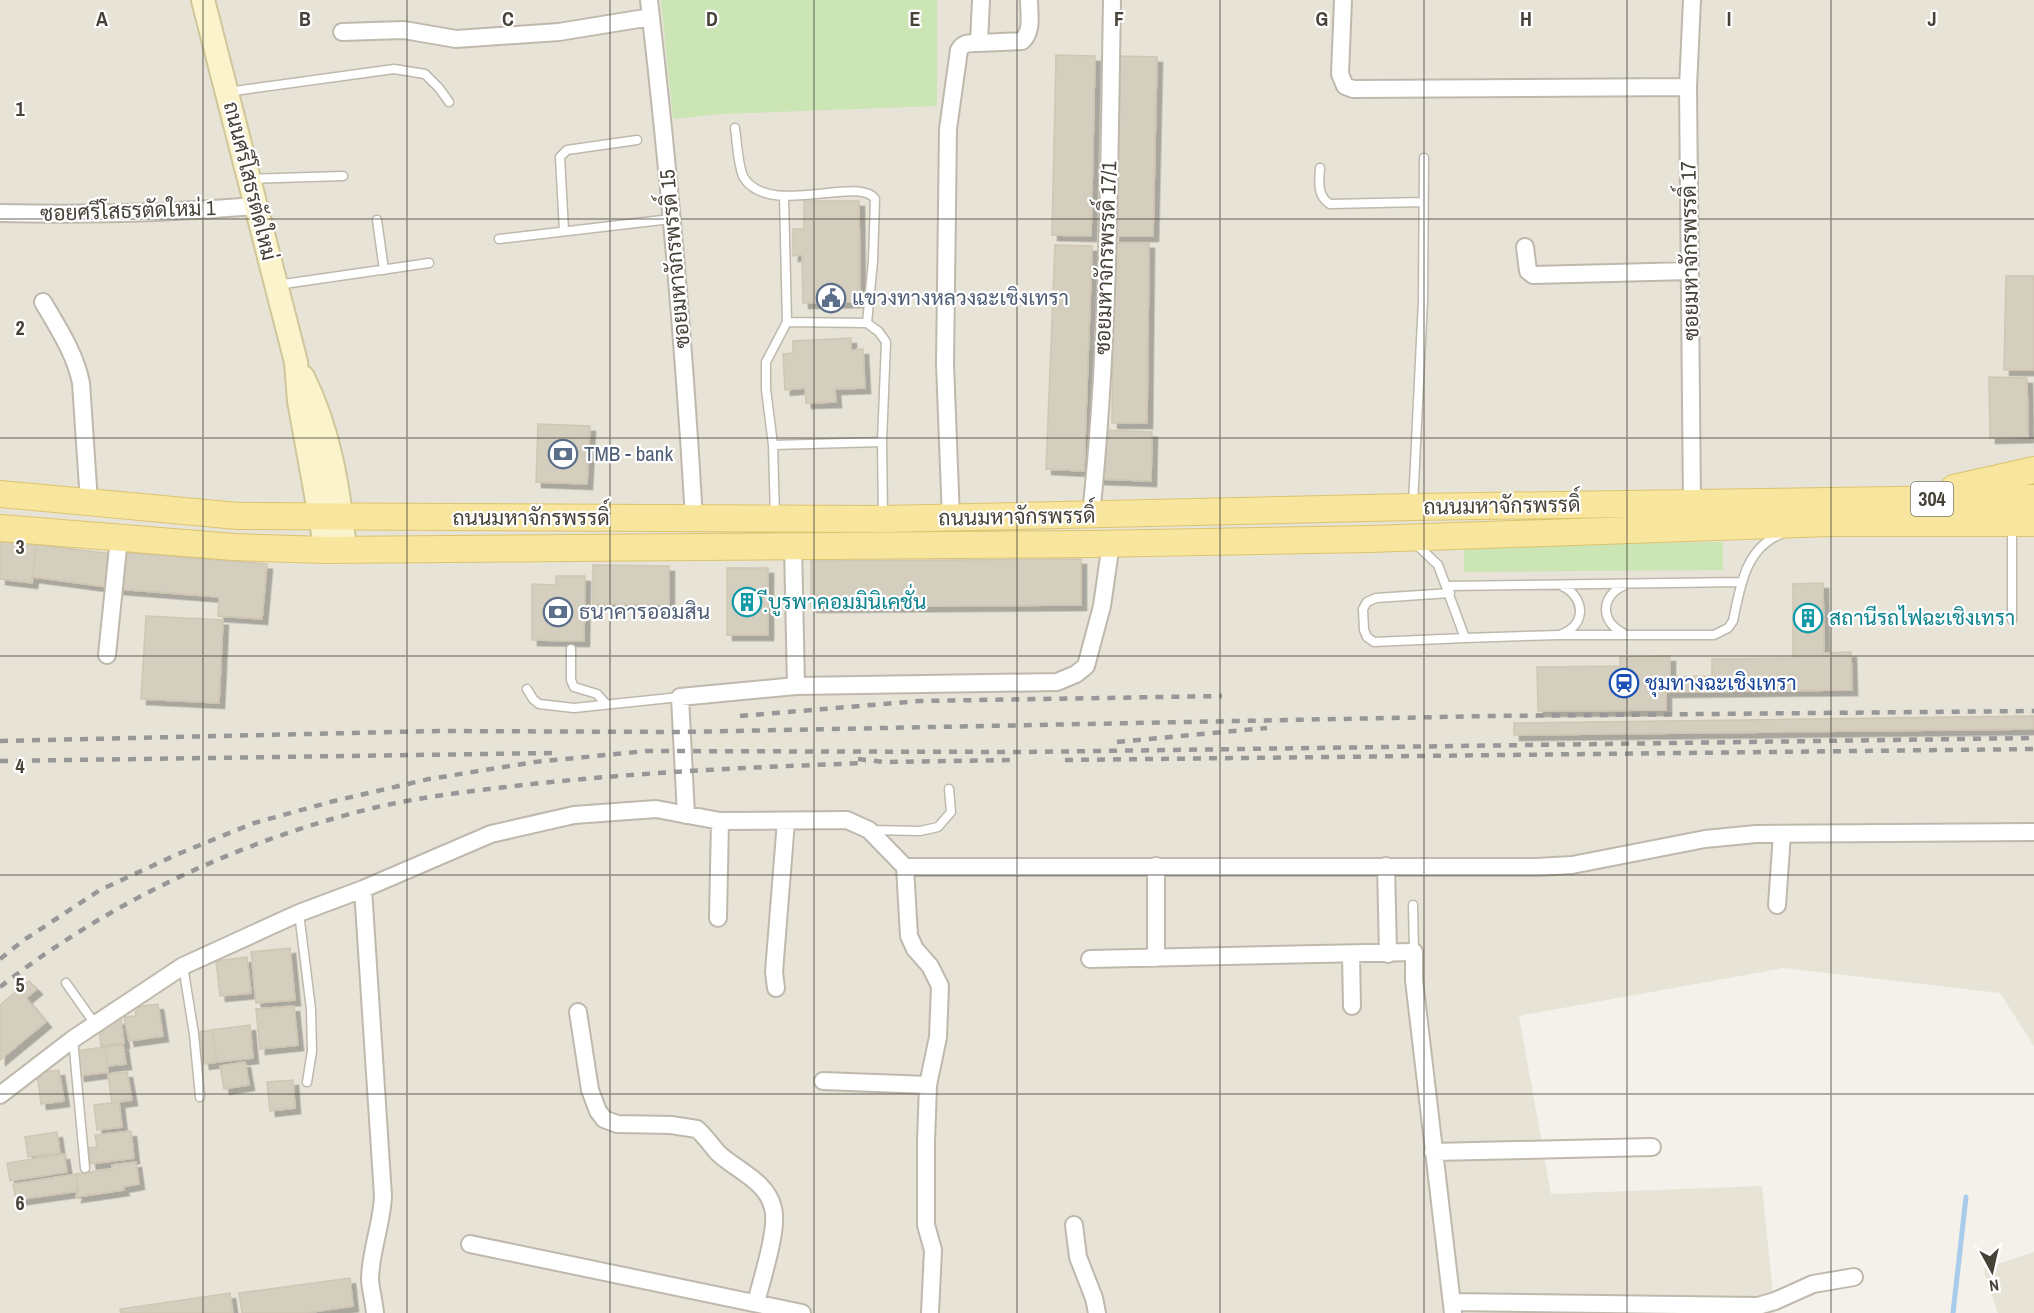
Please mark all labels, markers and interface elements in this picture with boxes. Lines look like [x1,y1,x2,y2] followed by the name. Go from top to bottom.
[96,5,108,32] text: A
[299,5,311,32] text: B
[502,5,514,32] text: C
[706,5,718,32] text: D
[910,5,921,32] text: E
[1114,5,1124,32] text: F
[1316,5,1328,32] text: G
[1520,5,1532,32] text: H
[1727,5,1731,32] text: I
[1927,5,1937,32] text: J
[15,95,25,122] text: 1
[217,98,284,263] street label: ถนนศรีโสธรตัดใหม่
[1083,160,1123,355] street label: ซอยมหาจักรพรรดิ์ 17/1
[1668,161,1706,341] street label: ซอยมหาจักรพรรดิ์ 17
[647,168,697,350] street label: ซอยมหาจักรพรรดิ์ 15
[40,193,217,228] street label: ซอยศรีโสธรตัดใหม่ 1
[815,282,847,314] public building icon: แขวงทางหลวงฉะเชิงเทรา
[852,283,1069,312] place label: แขวงทางหลวงฉะเชิงเทรา
[15,314,25,341] text: 2
[547,438,579,470] bank icon: TMB - bank
[584,439,673,468] place label: TMB - bank
[1911,482,1953,516] road number: 304
[1423,485,1581,521] street label: ถนนมหาจักรพรรดิ์
[938,496,1096,532] street label: ถนนมหาจักรพรรดิ์
[452,498,610,532] street label: ถนนมหาจักรพรรดิ์
[15,533,25,560] text: 3
[757,583,926,617] place label: ฺีบูรพาคอมมินิเคชั่น
[731,586,763,618] building icon: ฺีบูรพาคอมมินิเคชั่น
[542,596,574,628] bank icon: ธนาคารออมสิน
[579,597,710,626] place label: ธนาคารออมสิน
[1792,602,1824,634] building icon: สถานีรถไฟฉะเชิงเทรา
[1829,603,2015,632] place label: สถานีรถไฟฉะเชิงเทรา
[1608,667,1640,699] station icon: ชุมทางฉะเชิงเทรา
[1645,668,1797,697] place label: ชุมทางฉะเชิงเทรา
[15,752,25,779] text: 4
[15,971,25,998] text: 5
[15,1189,25,1216] text: 6
[1962,1241,2022,1301] north arrow
[1988,1274,2000,1297] text: N

